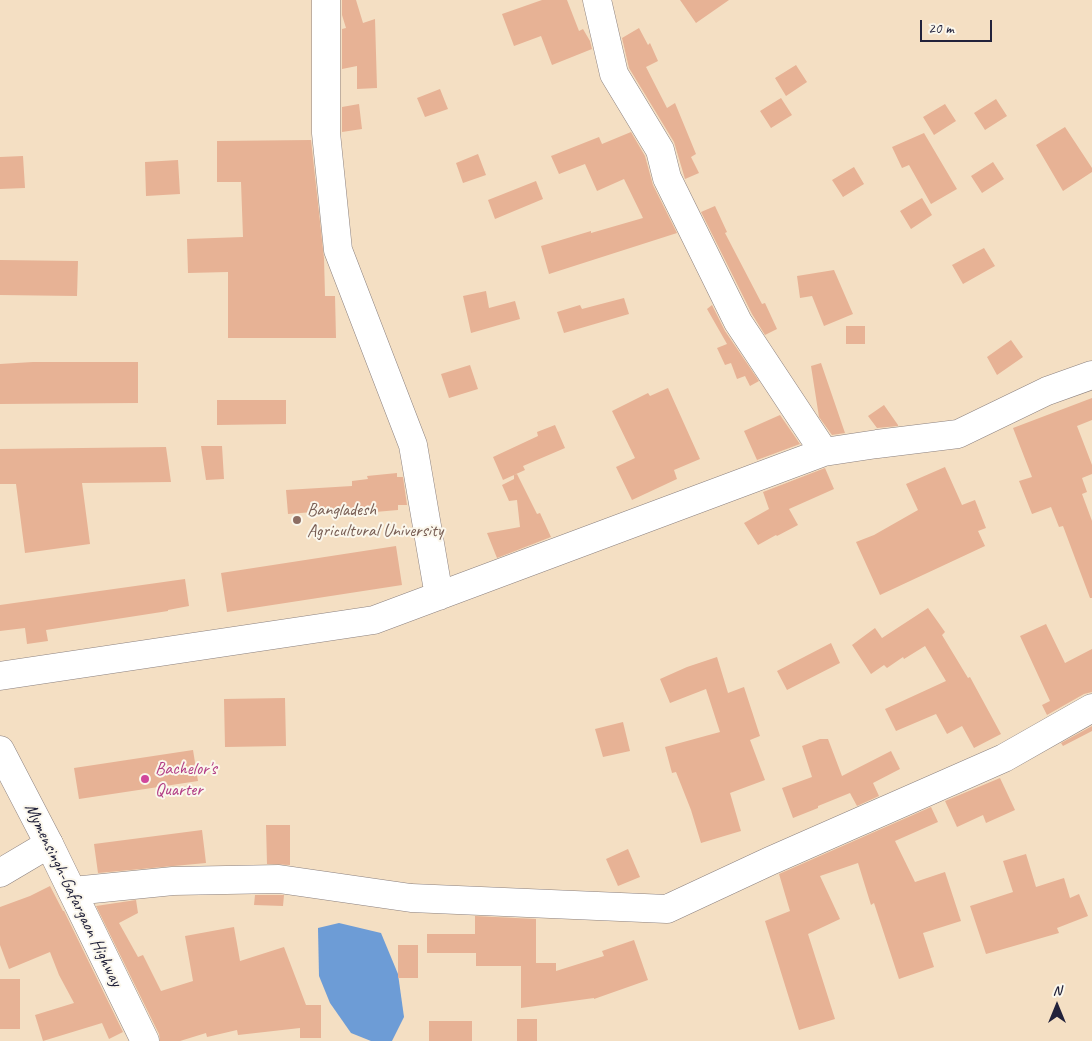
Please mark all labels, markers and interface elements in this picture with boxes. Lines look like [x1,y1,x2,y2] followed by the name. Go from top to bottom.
[922,10,994,42] scale bar
[928,19,954,38] text: 20 m
[307,499,443,542] place label: Bangladesh Agricultural University
[291,514,303,526] marker: Bangladesh Agricultural University
[155,758,217,801] place label: Bachelor's Quarter
[139,773,151,785] marker: Bachelor's Quarter
[19,800,127,990] street label: Mymensingh-Gafargaon Highway
[1032,981,1082,1031] north arrow
[1053,982,1061,999] text: N

